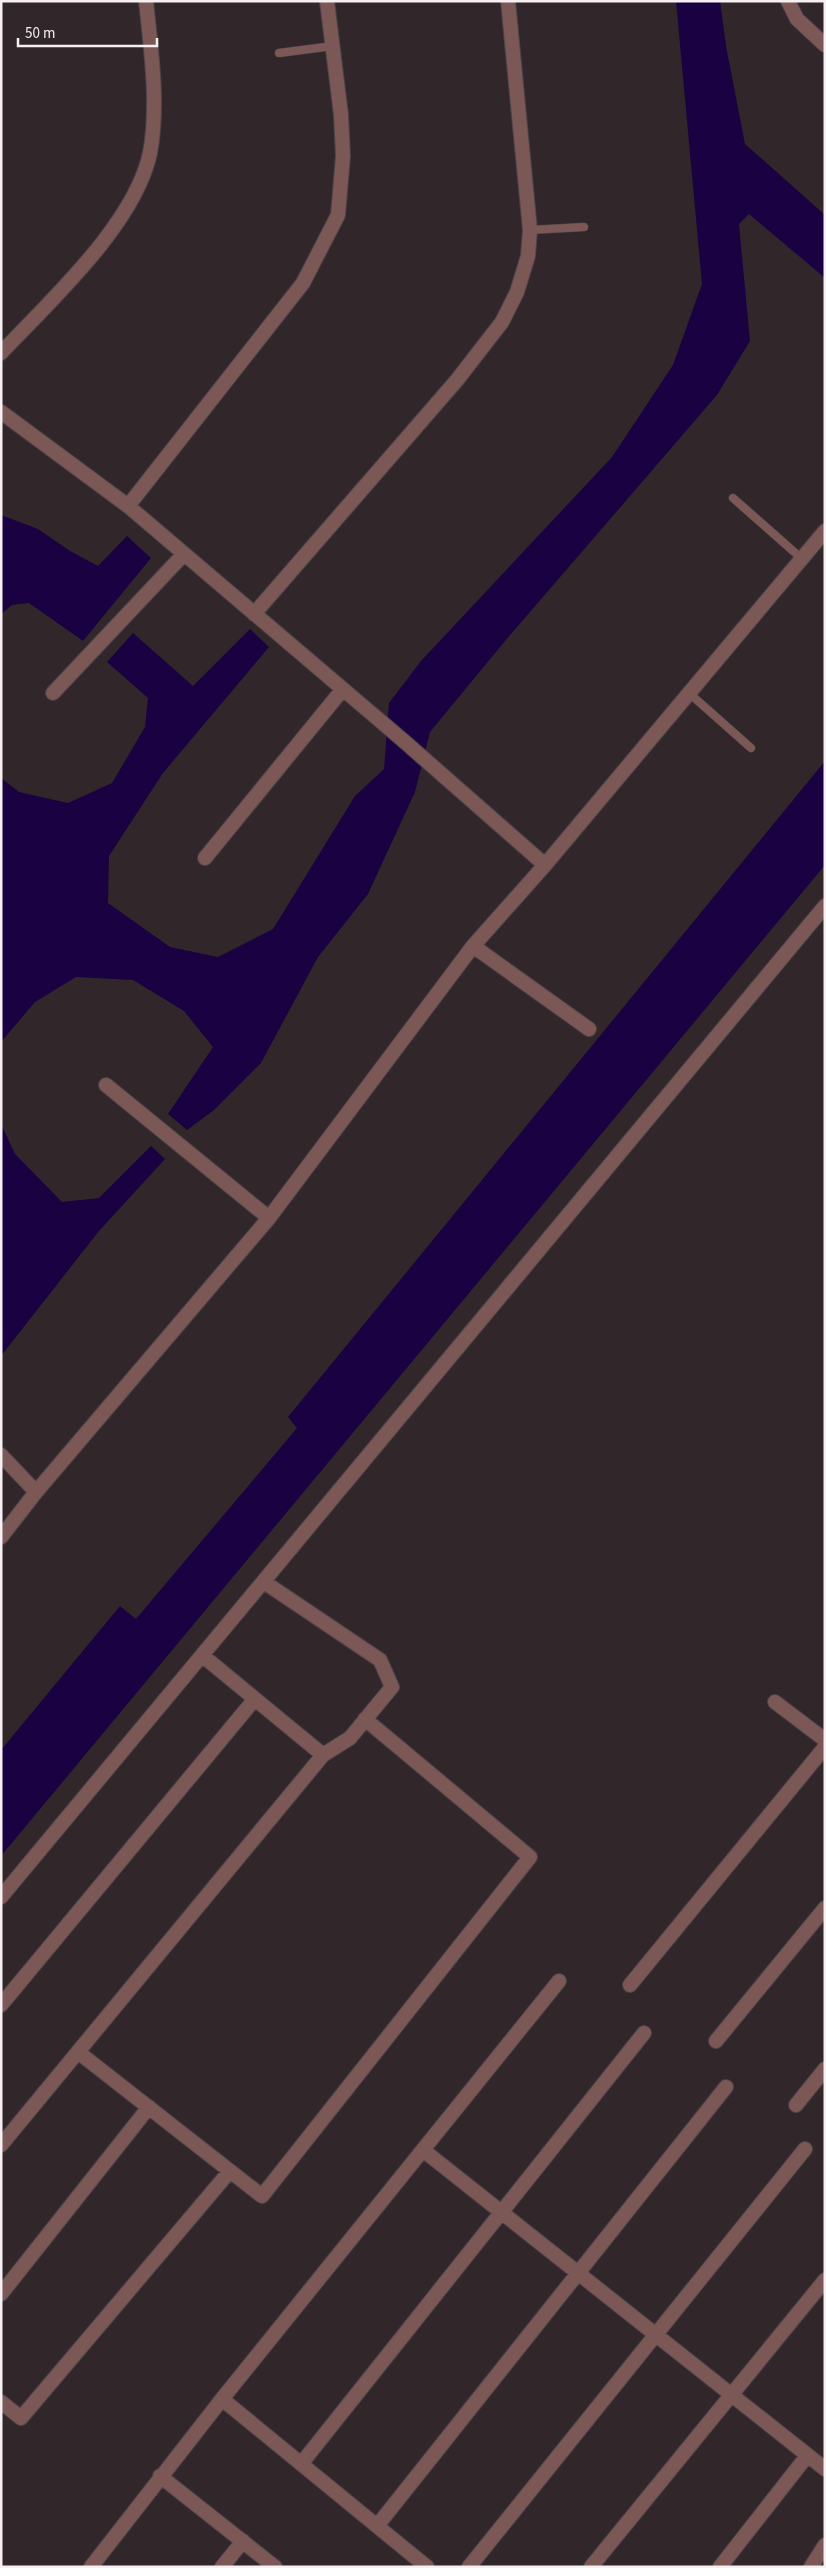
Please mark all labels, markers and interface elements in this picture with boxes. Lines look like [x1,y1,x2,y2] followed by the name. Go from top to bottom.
[18,15,156,47] scale bar
[25,23,55,44] text: 50 m

